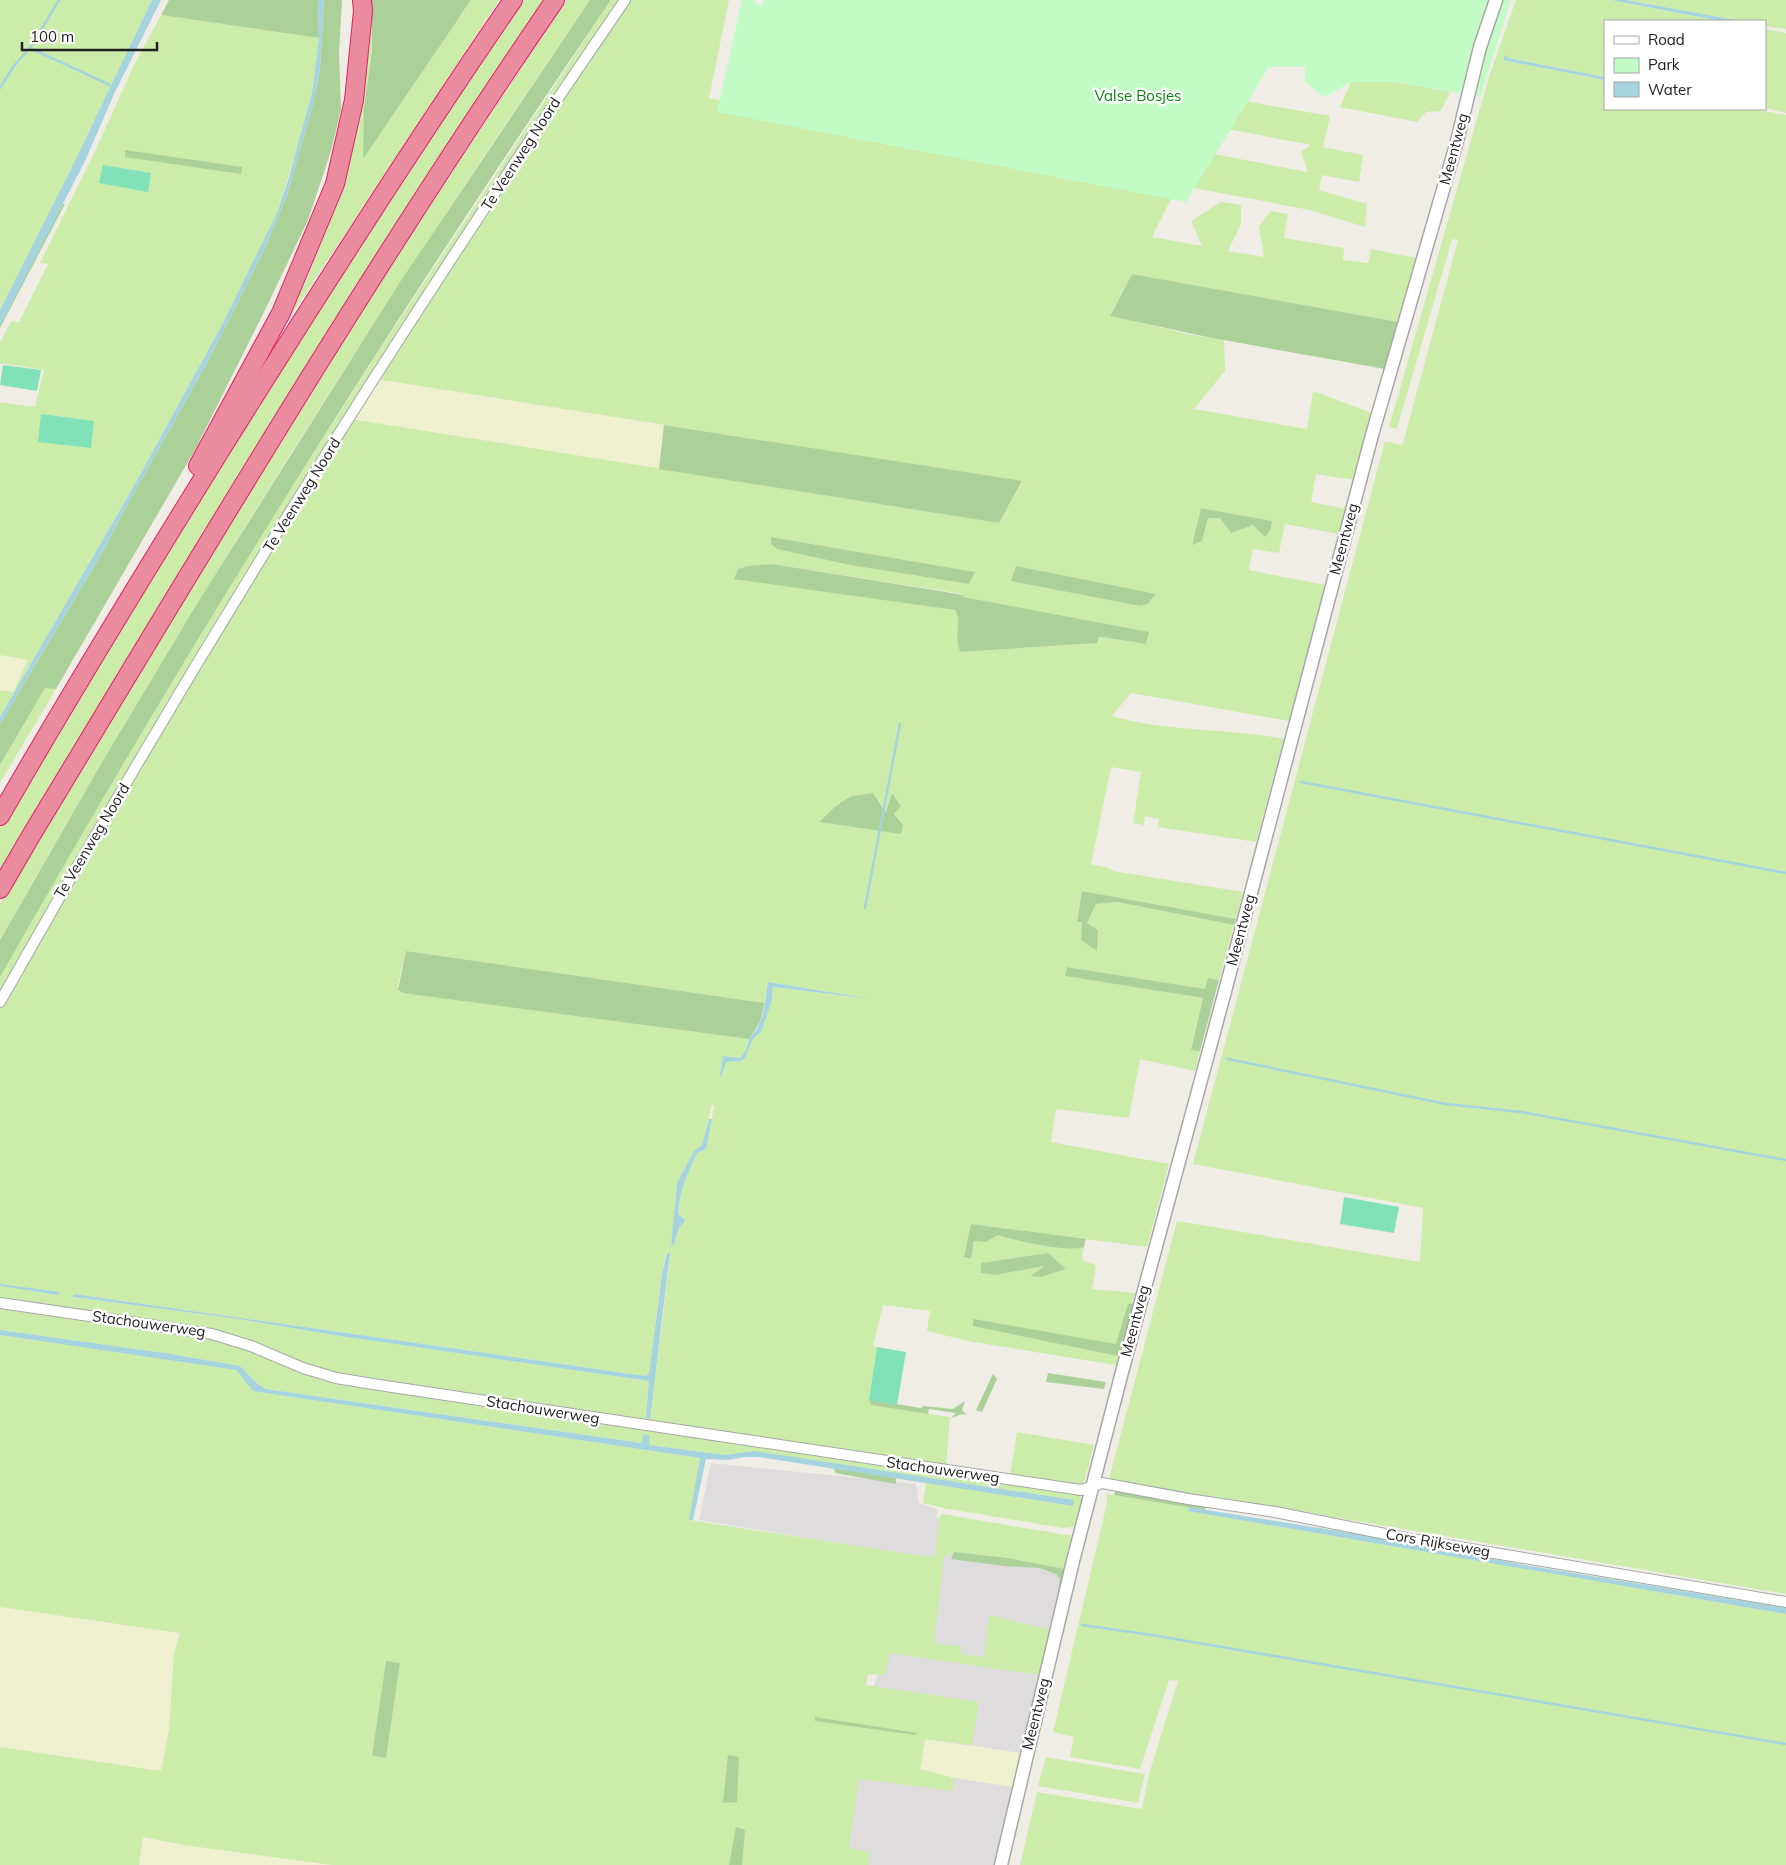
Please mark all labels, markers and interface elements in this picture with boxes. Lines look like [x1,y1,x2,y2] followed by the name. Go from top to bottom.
[22,20,158,52] scale bar
[1604,20,1766,110] legend
[30,27,74,46] text: 100 m
[1648,30,1685,49] text: Road
[1648,55,1680,74] text: Park
[1648,80,1692,99] text: Water
[1094,86,1182,105] park label: Valse Bosjes
[477,93,564,214] street label: Te Veenweg Noord
[1435,111,1472,187] street label: Meentweg
[259,434,344,555] street label: Te Veenweg Noord
[1325,501,1362,577] street label: Meentweg
[50,780,134,902] street label: Te Veenweg Noord
[1222,892,1259,968] street label: Meentweg
[1116,1283,1153,1359] street label: Meentweg
[91,1306,207,1341] street label: Stachouwerweg
[485,1391,601,1428] street label: Stachouwerweg
[885,1452,1001,1487] street label: Stachouwerweg
[1384,1524,1492,1561] street label: Cors Rijkseweg
[1017,1676,1054,1752] street label: Meentweg

